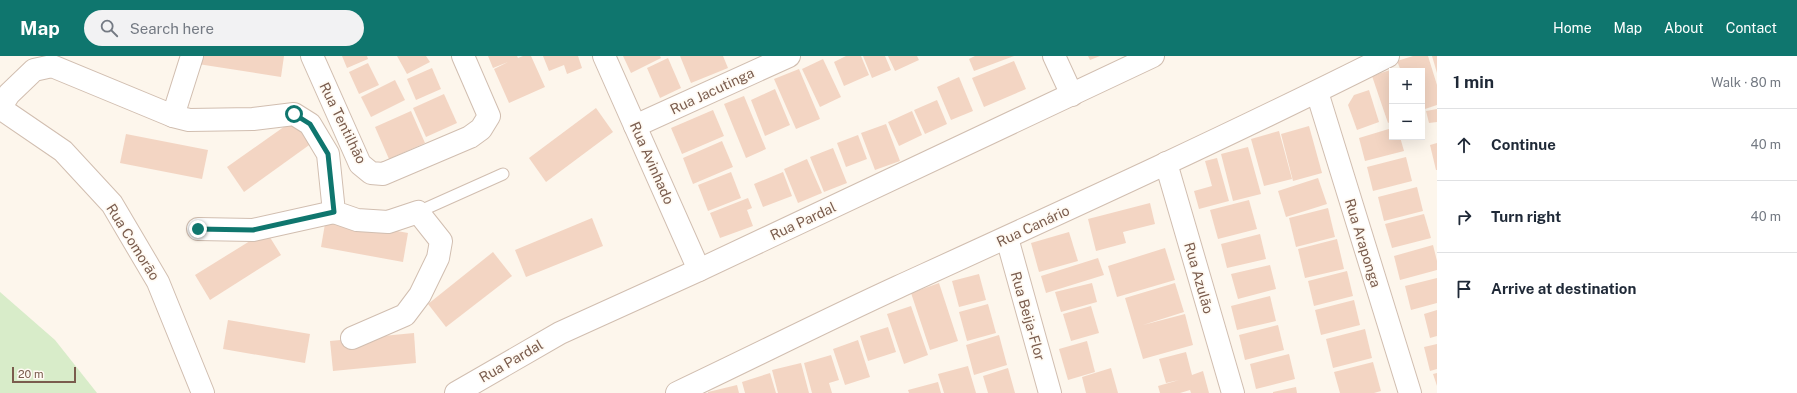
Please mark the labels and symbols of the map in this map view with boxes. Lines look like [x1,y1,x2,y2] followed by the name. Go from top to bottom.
[667,65,757,117] street label: Rua Jacutinga
[316,80,370,166] street label: Rua Tentilhão
[285,105,303,123] route start
[627,119,677,207] street label: Rua Avinhado
[1342,197,1384,289] street label: Rua Araponga
[768,199,838,243] street label: Rua Pardal
[103,201,163,283] street label: Rua Comorão
[994,202,1072,250] street label: Rua Canário
[189,220,207,238] route end
[1181,241,1217,316] street label: Rua Azulão
[1008,270,1048,362] street label: Rua Beija-Flor
[476,336,546,386] street label: Rua Pardal
[12,365,76,384] scale bar

